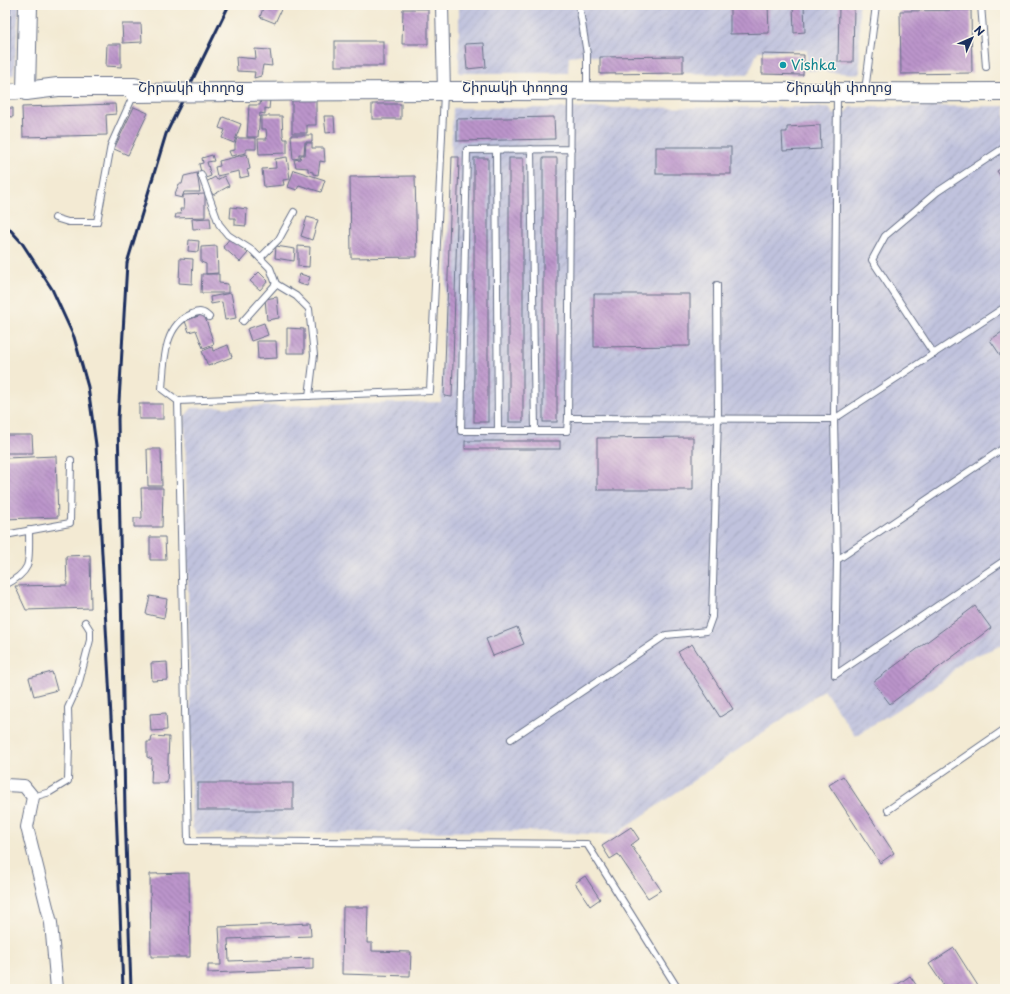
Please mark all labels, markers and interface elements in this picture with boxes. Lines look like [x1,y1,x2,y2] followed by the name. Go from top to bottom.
[952,18,992,58] north arrow
[970,21,989,40] text: N
[791,54,836,75] place label: Vishka
[778,60,788,70] marker: Vishka
[138,76,244,97] street label: Շիրակի փողոց
[462,76,568,97] street label: Շիրակի փողոց
[786,76,892,97] street label: Շիրակի փողոց

